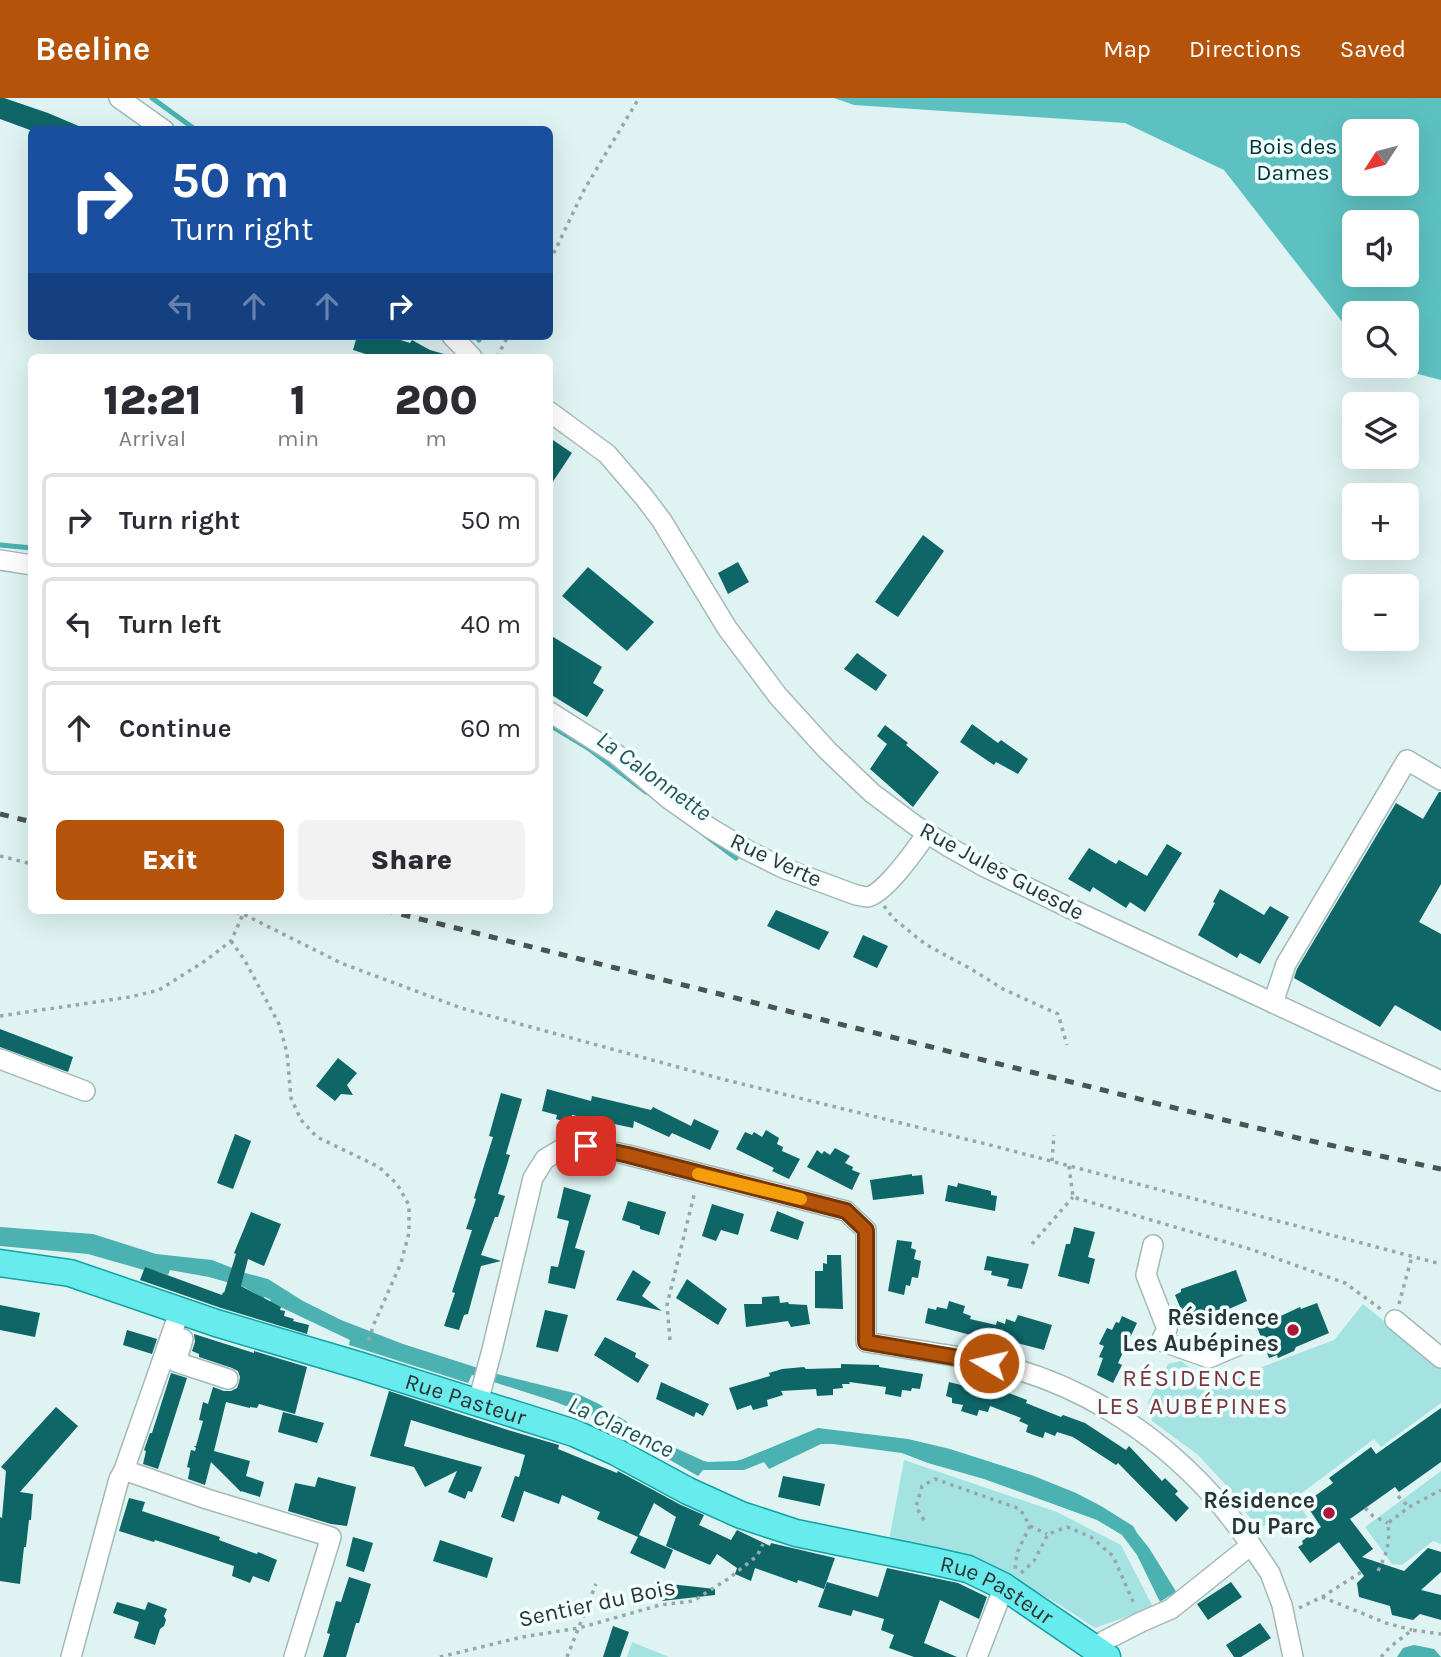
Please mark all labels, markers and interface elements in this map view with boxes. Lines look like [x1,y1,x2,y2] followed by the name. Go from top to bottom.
[35,30,150,68] text: Beeline
[1103,35,1151,63] text: Map
[1189,35,1302,63] text: Directions
[1340,35,1406,63] text: Saved
[1342,119,1419,196] north arrow
[1342,119,1419,651] map controls
[1249,133,1337,186] park label: Bois des Dames
[171,152,289,209] text: 50 m
[56,154,147,245] icon: right
[1342,210,1419,287] button: sound
[171,211,313,248] text: Turn right
[162,287,200,325] icon: left
[235,287,273,325] icon: ahead
[308,287,346,325] icon: ahead
[381,287,419,325] icon: right
[1342,301,1419,378] button: search
[103,375,202,425] text: 12:21
[290,375,306,425] text: 1
[395,375,478,425] text: 200
[1342,392,1419,469] button: layers
[119,425,186,452] text: Arrival
[277,425,319,452] text: min
[425,425,447,452] text: m
[1342,483,1419,560] button: +
[60,501,98,539] icon: right
[119,505,240,536] text: Turn right
[460,505,521,536] text: 50 m
[1342,574,1419,651] button: −
[60,605,98,643] icon: left
[119,609,221,640] text: Turn left
[461,609,521,640] text: 40 m
[60,709,98,747] icon: ahead
[119,713,231,744] text: Continue
[460,713,521,744] text: 60 m
[591,725,717,827] water label: La Calonnette
[915,816,1089,926] street label: Rue Jules Guesde
[56,820,284,900] button: Exit
[298,820,525,900] button: Share
[726,827,826,893] street label: Rue Verte
[556,1116,616,1176] pin
[567,1127,605,1165] icon: arrive
[1122,1304,1279,1357] place label: Résidence Les Aubépines
[1285,1322,1301,1338] marker: Résidence Les Aubépines
[952,1326,1026,1400] position arrow
[1096,1363,1290,1420] district label: RÉSIDENCE LES AUBÉPINES
[402,1367,530,1431] street label: Rue Pasteur
[564,1390,678,1464] water label: La Clarence
[1203,1487,1315,1540] place label: Résidence Du Parc
[1321,1505,1337,1521] marker: Résidence Du Parc
[938,1550,1060,1631] street label: Rue Pasteur
[516,1573,678,1633] street label: Sentier du Bois

